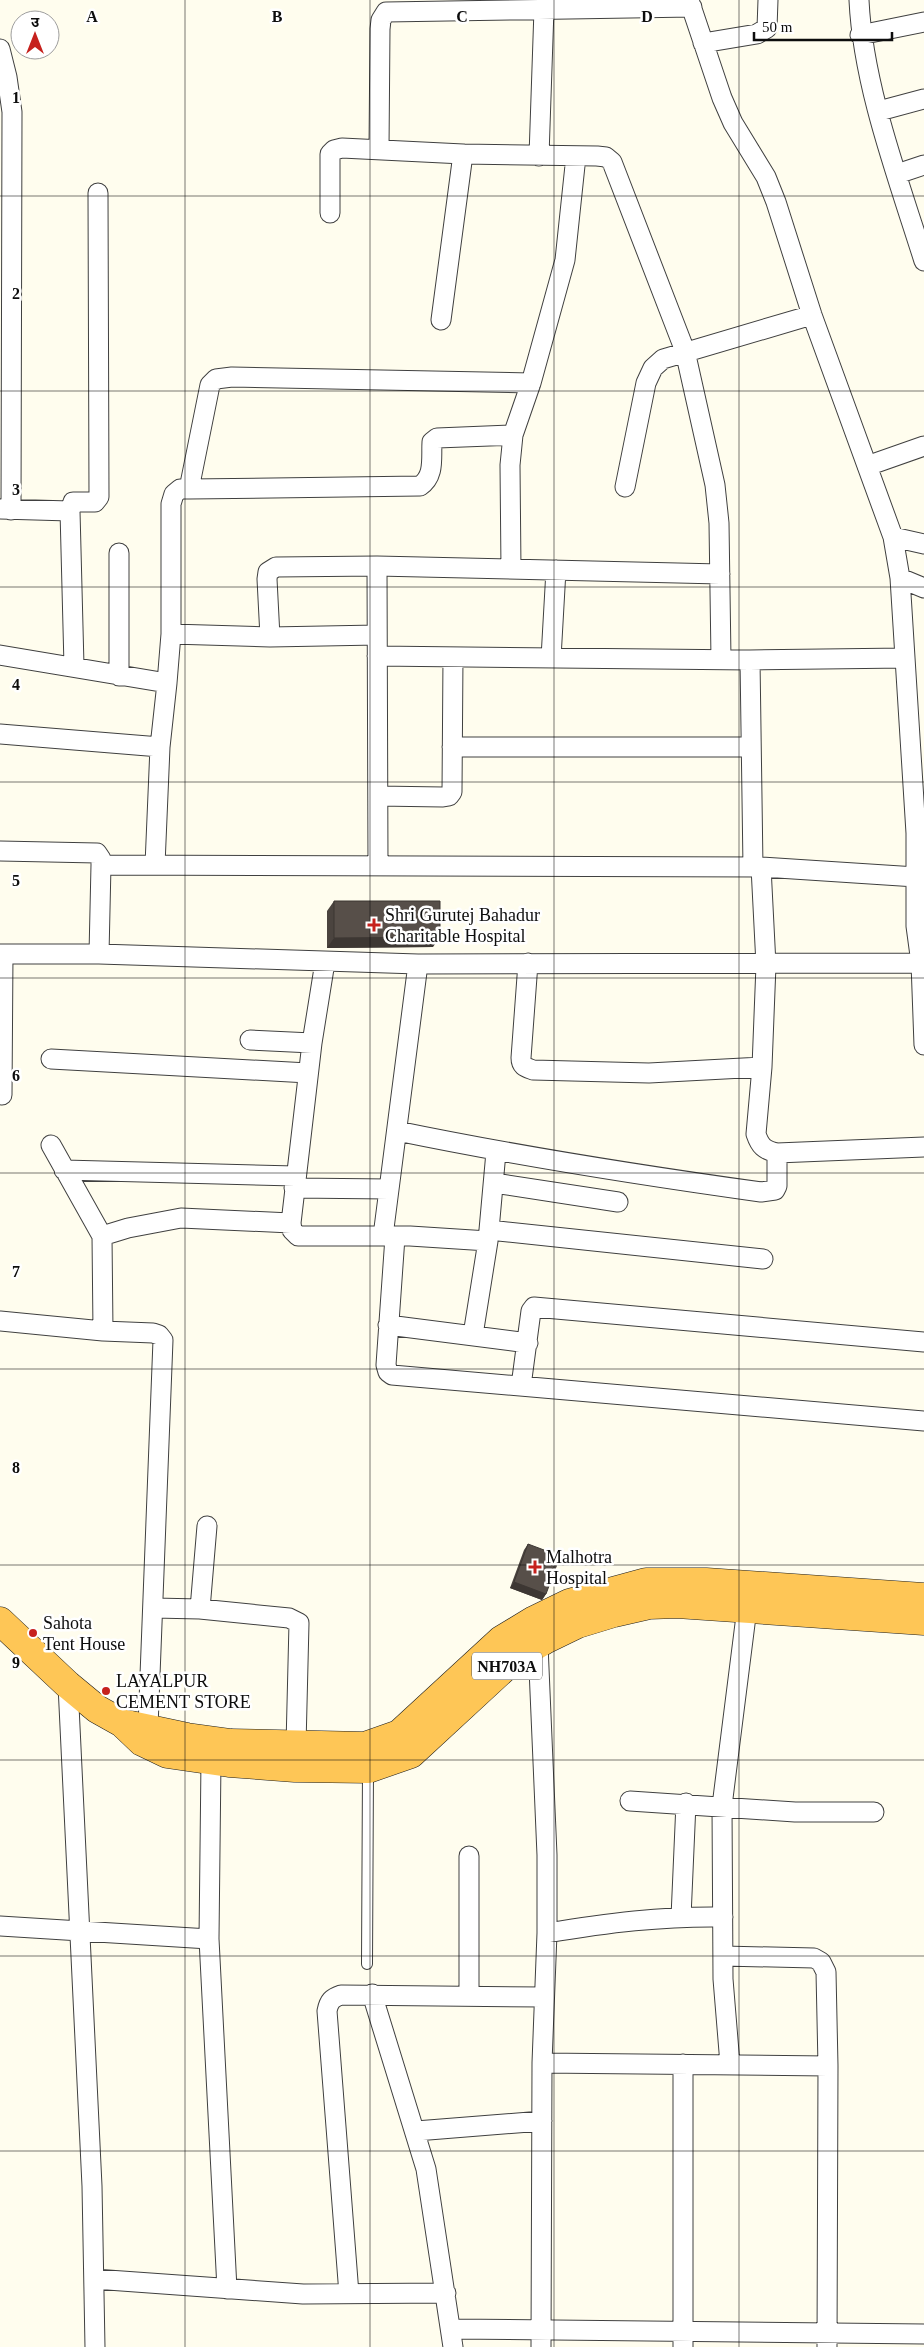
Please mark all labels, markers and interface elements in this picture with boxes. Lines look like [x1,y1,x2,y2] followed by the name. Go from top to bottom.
[86,8,98,25] text: A
[272,8,283,25] text: B
[456,8,468,25] text: C
[641,8,653,25] text: D
[10,10,60,60] north arrow
[754,10,892,42] scale bar
[31,15,40,30] text: उ
[762,19,793,35] text: 50 m
[12,89,20,106] text: 1
[12,285,20,302] text: 2
[12,481,20,498] text: 3
[12,676,20,693] text: 4
[12,872,20,889] text: 5
[385,905,540,946] place label: Shri Gurutej Bahadur Charitable Hospital
[367,918,381,932] marker: Shri Gurutej Bahadur Charitable Hospital
[12,1067,20,1084] text: 6
[12,1263,20,1280] text: 7
[12,1459,20,1476] text: 8
[546,1547,612,1588] place label: Malhotra Hospital
[528,1560,542,1574] marker: Malhotra Hospital
[43,1613,125,1654] place label: Sahota Tent House
[27,1627,39,1639] marker: Sahota Tent House
[472,1652,542,1680] road number: NH703A
[12,1654,20,1671] text: 9
[116,1671,251,1712] place label: LAYALPUR CEMENT STORE
[100,1685,112,1697] marker: LAYALPUR CEMENT STORE

